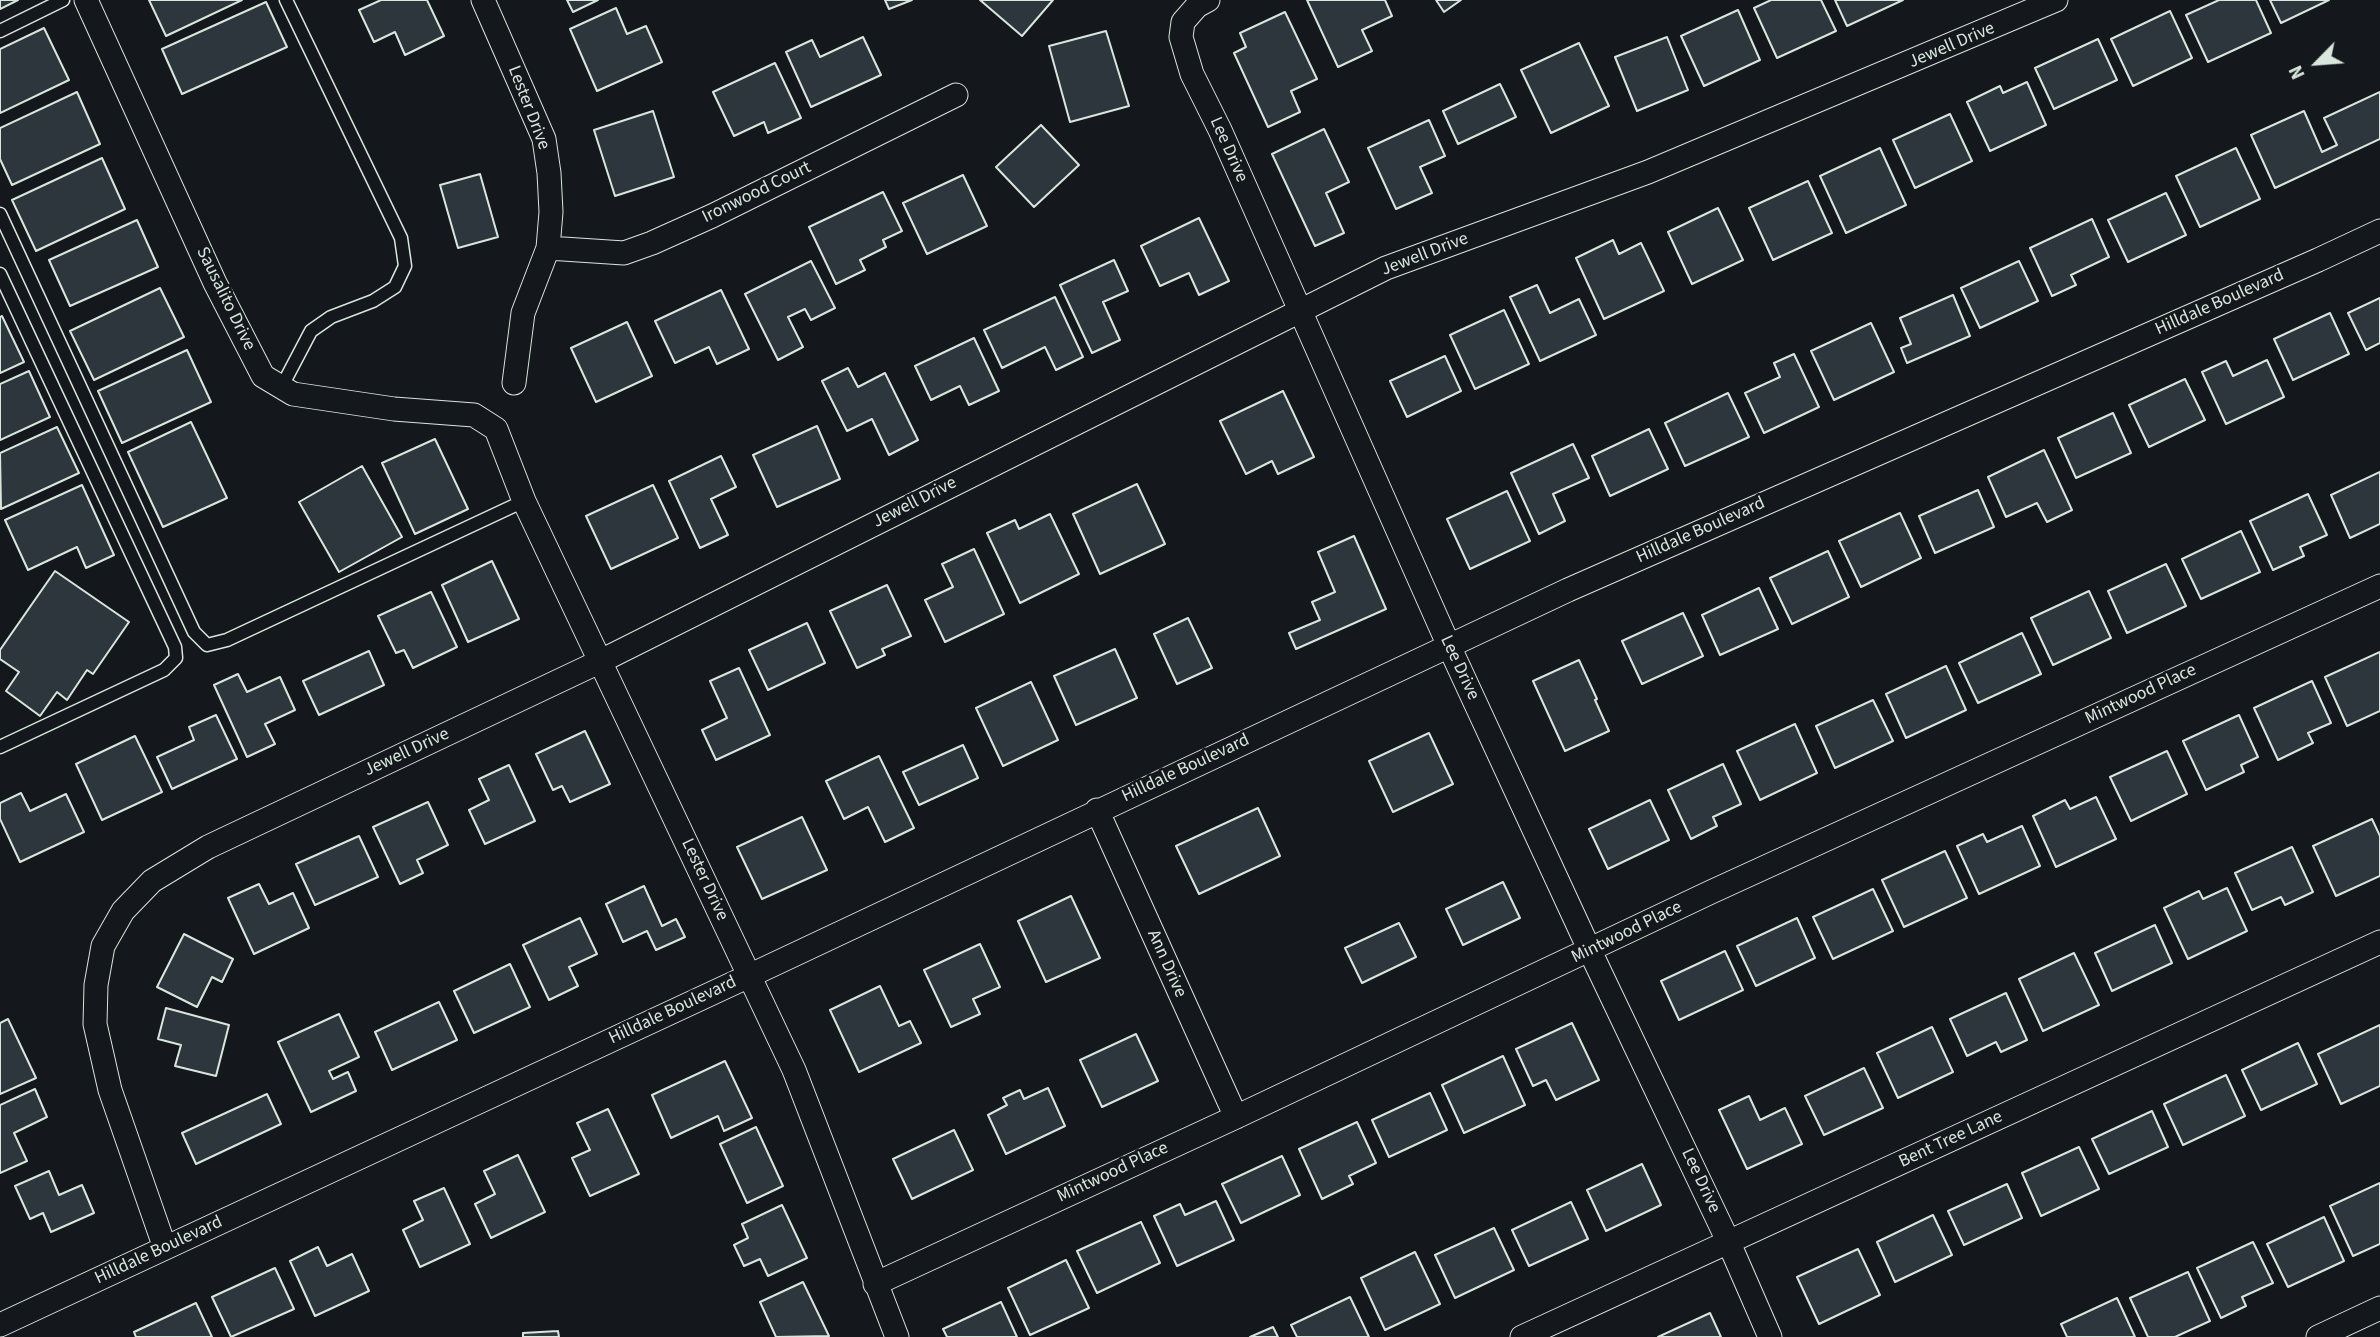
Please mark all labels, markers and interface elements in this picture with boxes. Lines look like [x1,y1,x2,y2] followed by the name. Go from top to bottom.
[1906,18,1998,74] street label: Jewell Drive
[2282,28,2352,98] north arrow
[2283,61,2312,84] text: N
[502,63,554,153] street label: Lester Drive
[1204,114,1252,186] street label: Lee Drive
[699,157,815,229] street label: Ironwood Court
[1379,229,1471,281] street label: Jewell Drive
[191,244,259,354] street label: Sausalito Drive
[2152,265,2288,341] street label: Hilldale Boulevard
[869,473,961,533] street label: Jewell Drive
[1633,493,1769,569] street label: Hilldale Boulevard
[1435,632,1483,704] street label: Lee Drive
[2082,660,2200,730] street label: Mintwood Place
[361,724,453,782] street label: Jewell Drive
[1119,730,1253,808] street label: Hilldale Boulevard
[676,835,732,925] street label: Lester Drive
[1568,897,1686,969] street label: Mintwood Place
[1141,927,1191,1001] street label: Ann Drive
[606,972,740,1050] street label: Hilldale Boulevard
[1896,1107,2006,1173] street label: Bent Tree Lane
[1054,1138,1172,1208] street label: Mintwood Place
[1676,1145,1724,1217] street label: Lee Drive
[92,1212,226,1290] street label: Hilldale Boulevard

